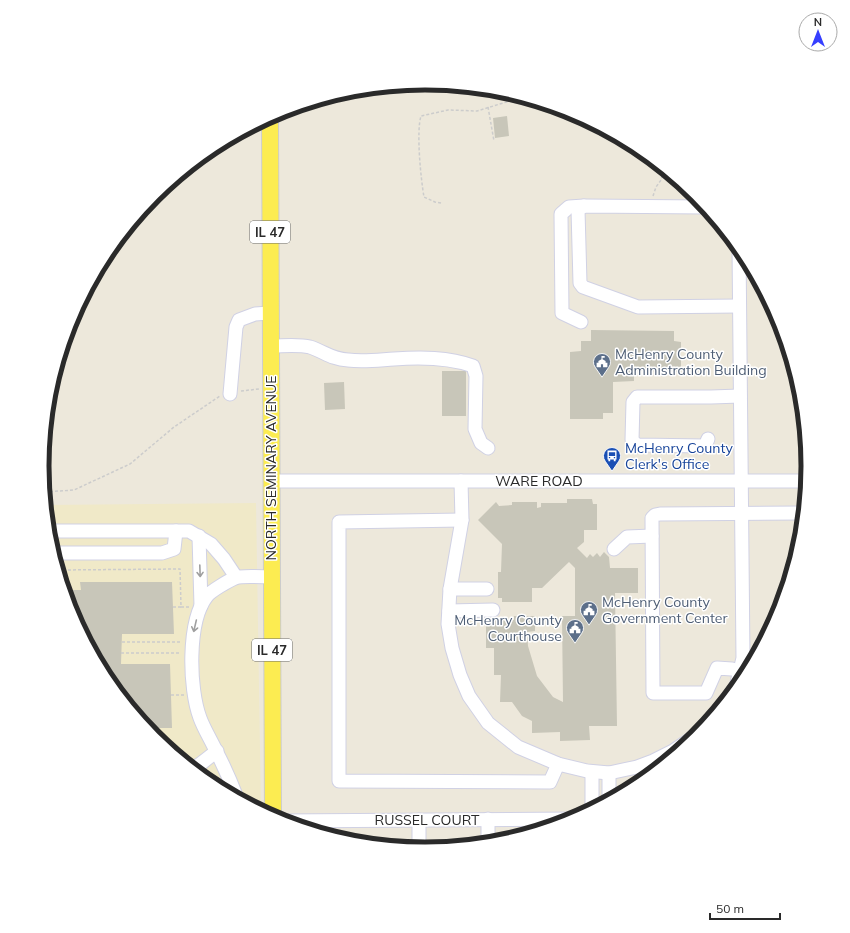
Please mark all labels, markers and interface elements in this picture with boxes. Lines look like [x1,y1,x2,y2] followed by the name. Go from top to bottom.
[798,12,838,52] north arrow
[814,15,822,29] text: N
[250,221,290,243] road number: IL 47
[615,345,767,379] place label: McHenry County Administration Building
[592,352,612,377] public building icon: McHenry County Administration Building
[262,375,280,561] street label: NORTH SEMINARY AVENUE
[625,439,733,473] place label: McHenry County Clerk's Office
[602,446,622,471] bus stop icon: McHenry County Clerk's Office
[495,472,583,490] street label: WARE ROAD
[196,564,204,577] one-way arrow
[602,593,728,627] place label: McHenry County Government Center
[579,600,599,625] public building icon: McHenry County Government Center
[454,611,563,645] place label: McHenry County Courthouse
[565,618,585,643] public building icon: McHenry County Courthouse
[191,619,199,632] one-way arrow
[252,639,292,661] road number: IL 47
[374,811,480,829] street label: RUSSEL COURT
[710,895,780,921] scale bar
[716,901,744,916] text: 50 m

